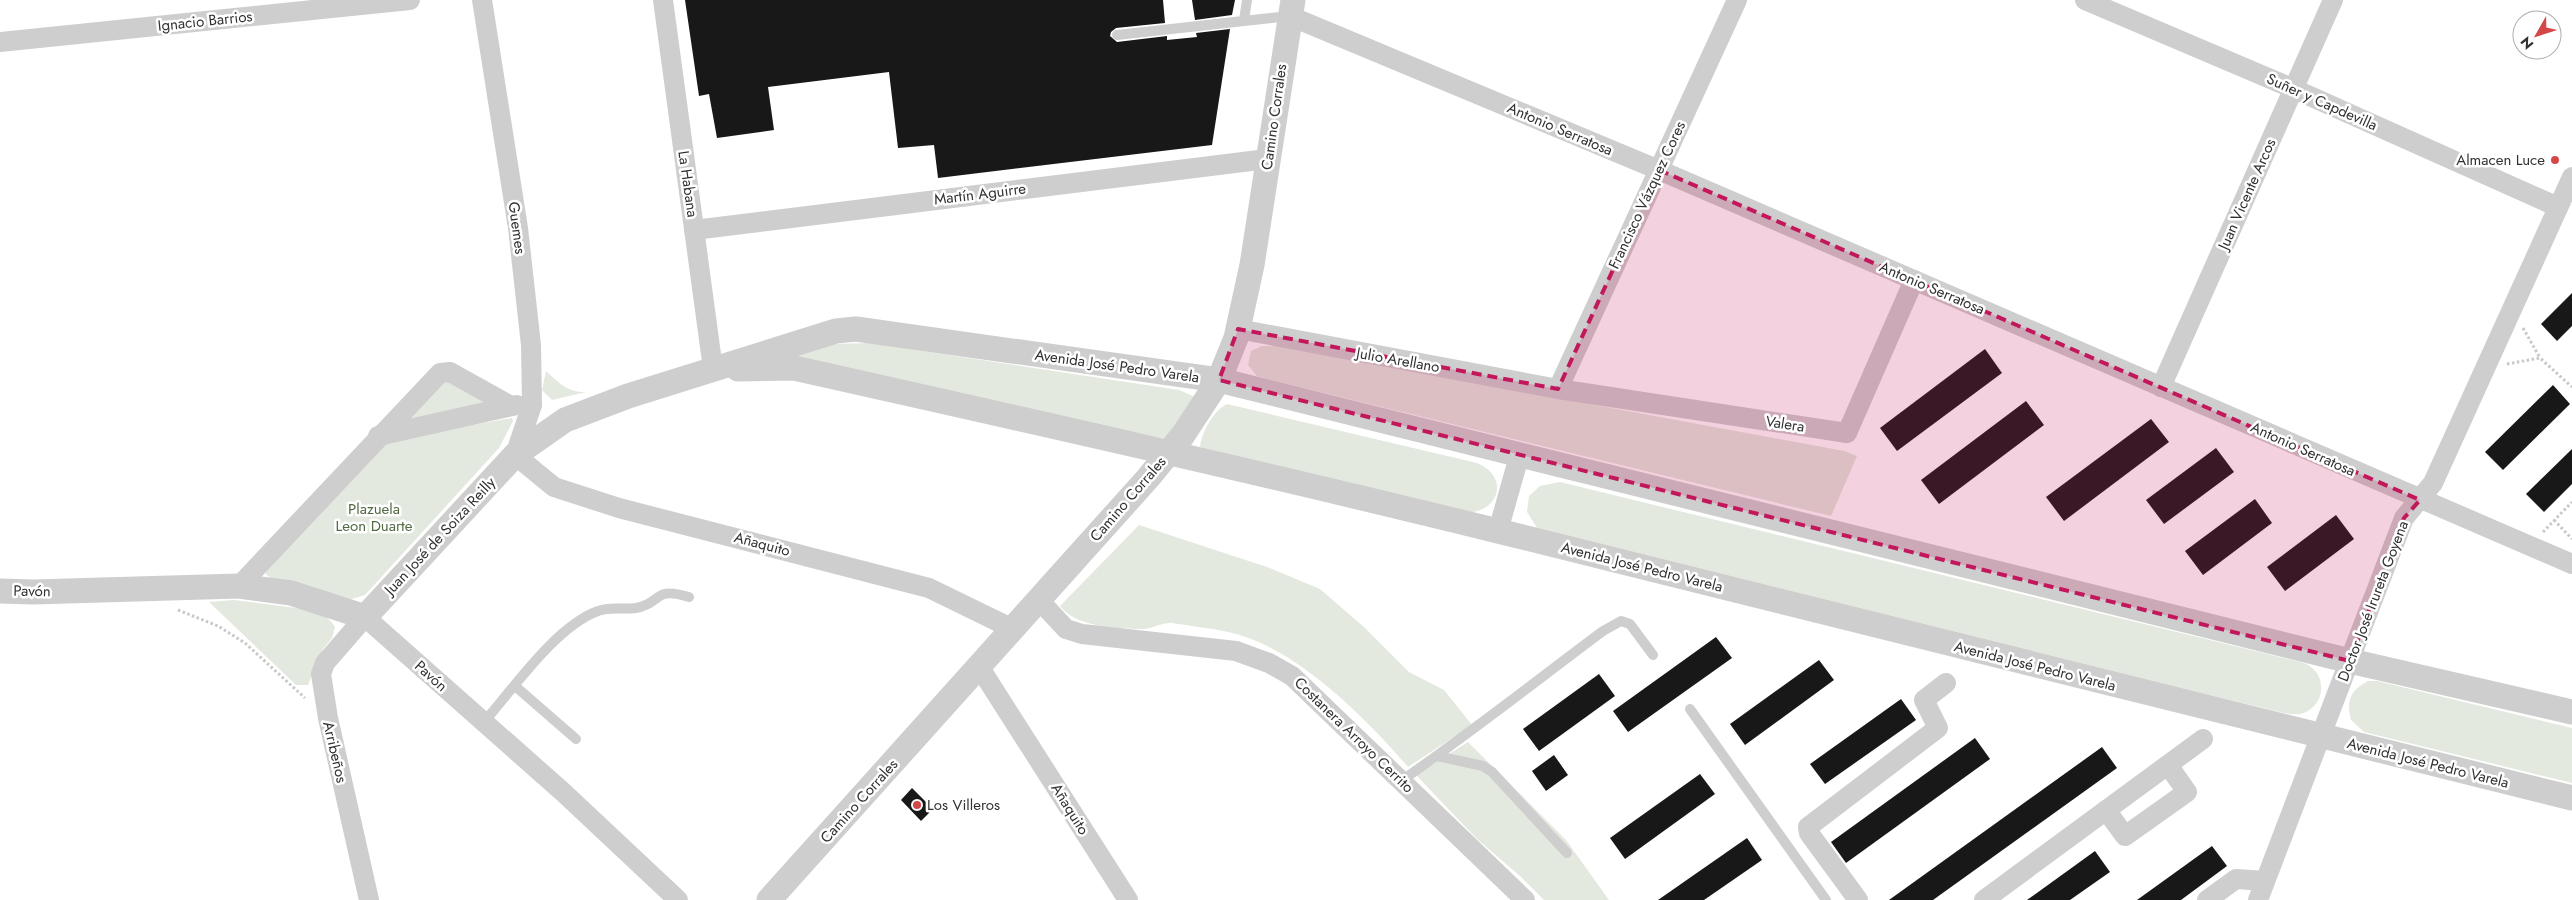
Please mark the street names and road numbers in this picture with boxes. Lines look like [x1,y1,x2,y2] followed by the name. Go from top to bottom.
[157,5,253,37] street label: Ignacio Barrios
[1256,63,1292,171] street label: Camino Corrales
[2263,68,2381,136] street label: Suñer y Capdevilla
[1504,97,1616,161] street label: Antonio Serratosa
[1603,118,1691,272] street label: Francisco Vázquez Cores
[2212,135,2281,255] street label: Juan Vicente Arcos
[672,149,704,219] street label: La Habana
[933,177,1027,211] street label: Martín Aguirre
[502,200,532,256] street label: Guemes
[1876,256,1988,320] street label: Antonio Serratosa
[1353,342,1441,378] street label: Julio Arellano
[1033,344,1201,388] street label: Avenida José Pedro Varela
[1764,410,1806,438] street label: Valera
[2247,416,2359,482] street label: Antonio Serratosa
[1085,451,1171,547] street label: Camino Corrales
[378,472,501,601] street label: Juan José de Soiza Reilly
[2332,517,2414,685] street label: Doctor José Irureta Goyena
[732,526,792,562] street label: Añaquito
[1559,536,1725,598] street label: Avenida José Pedro Varela
[13,580,51,602] street label: Pavón
[1952,635,2118,697] street label: Avenida José Pedro Varela
[410,655,452,697] street label: Pavón
[1289,672,1419,798] street label: Costanera Arroyo Cerrito
[317,719,353,785] street label: Arribeños
[2345,732,2511,794] street label: Avenida José Pedro Varela
[815,754,903,848] street label: Camino Corrales
[1046,779,1094,839] street label: Añaquito

